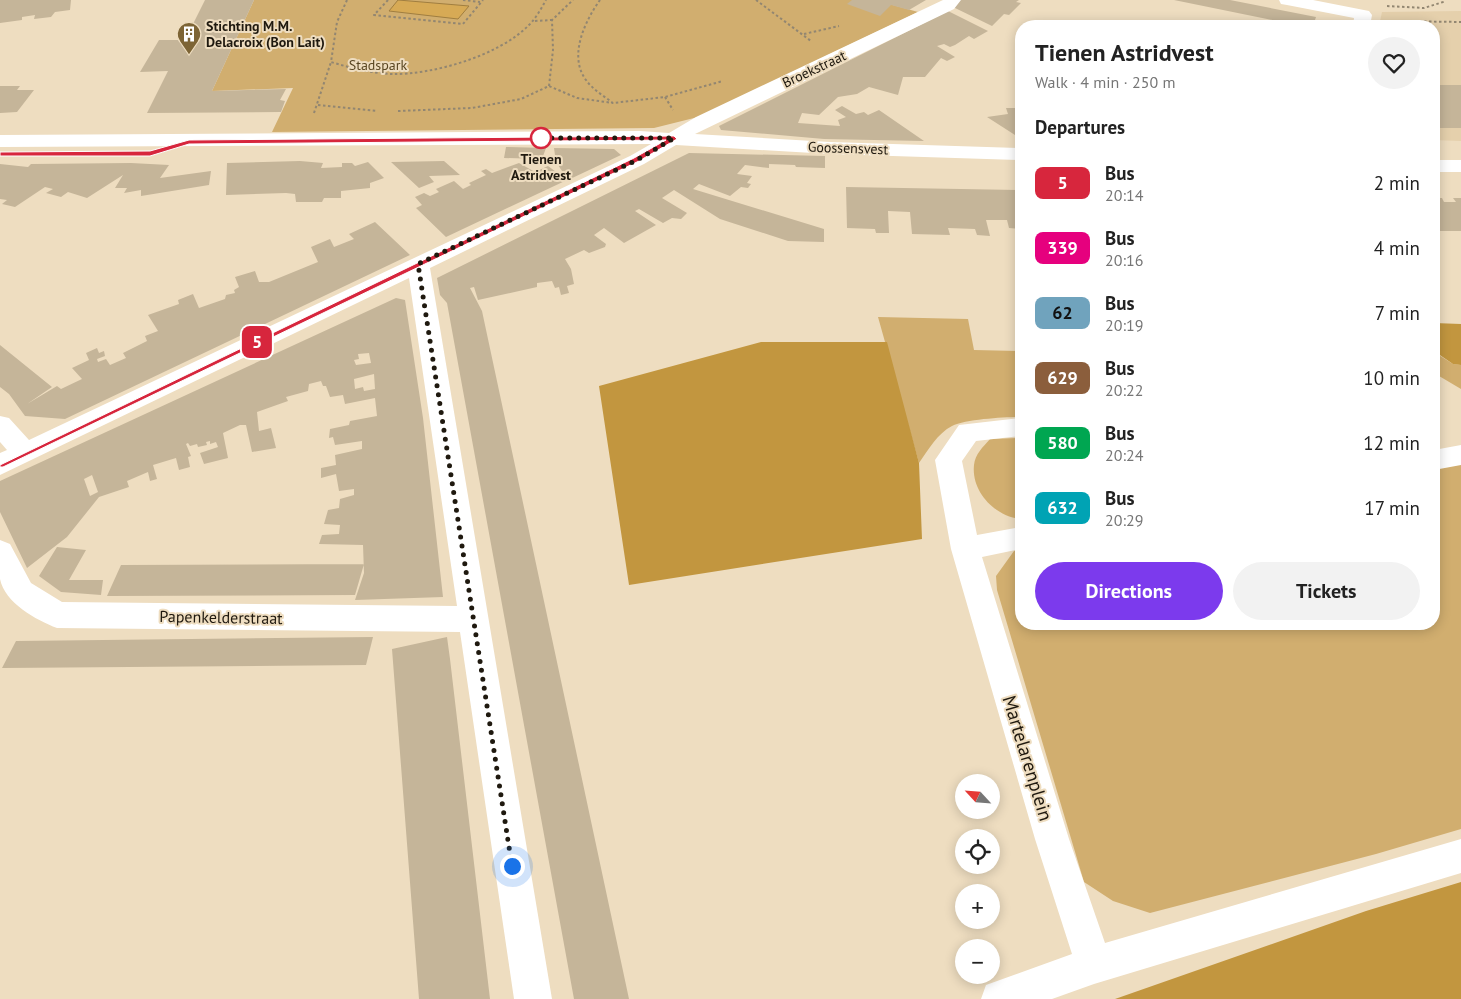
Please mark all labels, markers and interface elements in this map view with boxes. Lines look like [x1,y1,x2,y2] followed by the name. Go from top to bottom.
[206,17,325,51] place label: Stichting M.M. Delacroix (Bon Lait)
[176,21,202,55] building icon: Stichting M.M. Delacroix (Bon Lait)
[1035,37,1214,68] text: Tienen Astridvest
[1368,37,1420,89] button: heart
[779,46,849,92] street label: Broekstraat
[349,56,408,74] park label: Stadspark
[1035,72,1175,92] text: Walk · 4 min · 250 m
[1035,115,1125,139] text: Departures
[530,127,552,149] marker: Tienen Astridvest
[808,138,889,158] street label: Goossensvest
[511,150,571,184] place label: Tienen Astridvest
[1105,161,1134,185] text: Bus
[1057,171,1068,194] text: 5
[1374,171,1420,195] text: 2 min
[1105,185,1143,205] text: 20:14
[1105,226,1134,250] text: Bus
[1047,236,1078,259] text: 339
[1374,236,1420,260] text: 4 min
[1105,250,1143,270] text: 20:16
[1105,291,1134,315] text: Bus
[1052,301,1073,324] text: 62
[1375,301,1420,325] text: 7 min
[1105,315,1143,335] text: 20:19
[241,326,273,358] line badge: 5
[252,330,262,353] text: 5
[1105,356,1134,380] text: Bus
[1047,366,1078,389] text: 629
[1363,366,1420,390] text: 10 min
[1105,380,1143,400] text: 20:22
[1105,421,1134,445] text: Bus
[1047,431,1078,454] text: 580
[1363,431,1420,455] text: 12 min
[1105,445,1143,465] text: 20:24
[1105,486,1134,510] text: Bus
[1047,496,1078,519] text: 632
[1364,496,1420,520] text: 17 min
[1105,510,1143,530] text: 20:29
[1035,562,1223,620] button: Directions
[1233,562,1420,620] button: Tickets
[159,606,283,628] street label: Papenkelderstraat
[998,692,1058,824] street label: Martelarenplein
[955,774,1000,819] north arrow
[955,774,1000,984] map controls
[955,829,1000,874] button: locate
[500,854,525,879] your location
[955,884,1000,929] button: +
[955,939,1000,984] button: −

